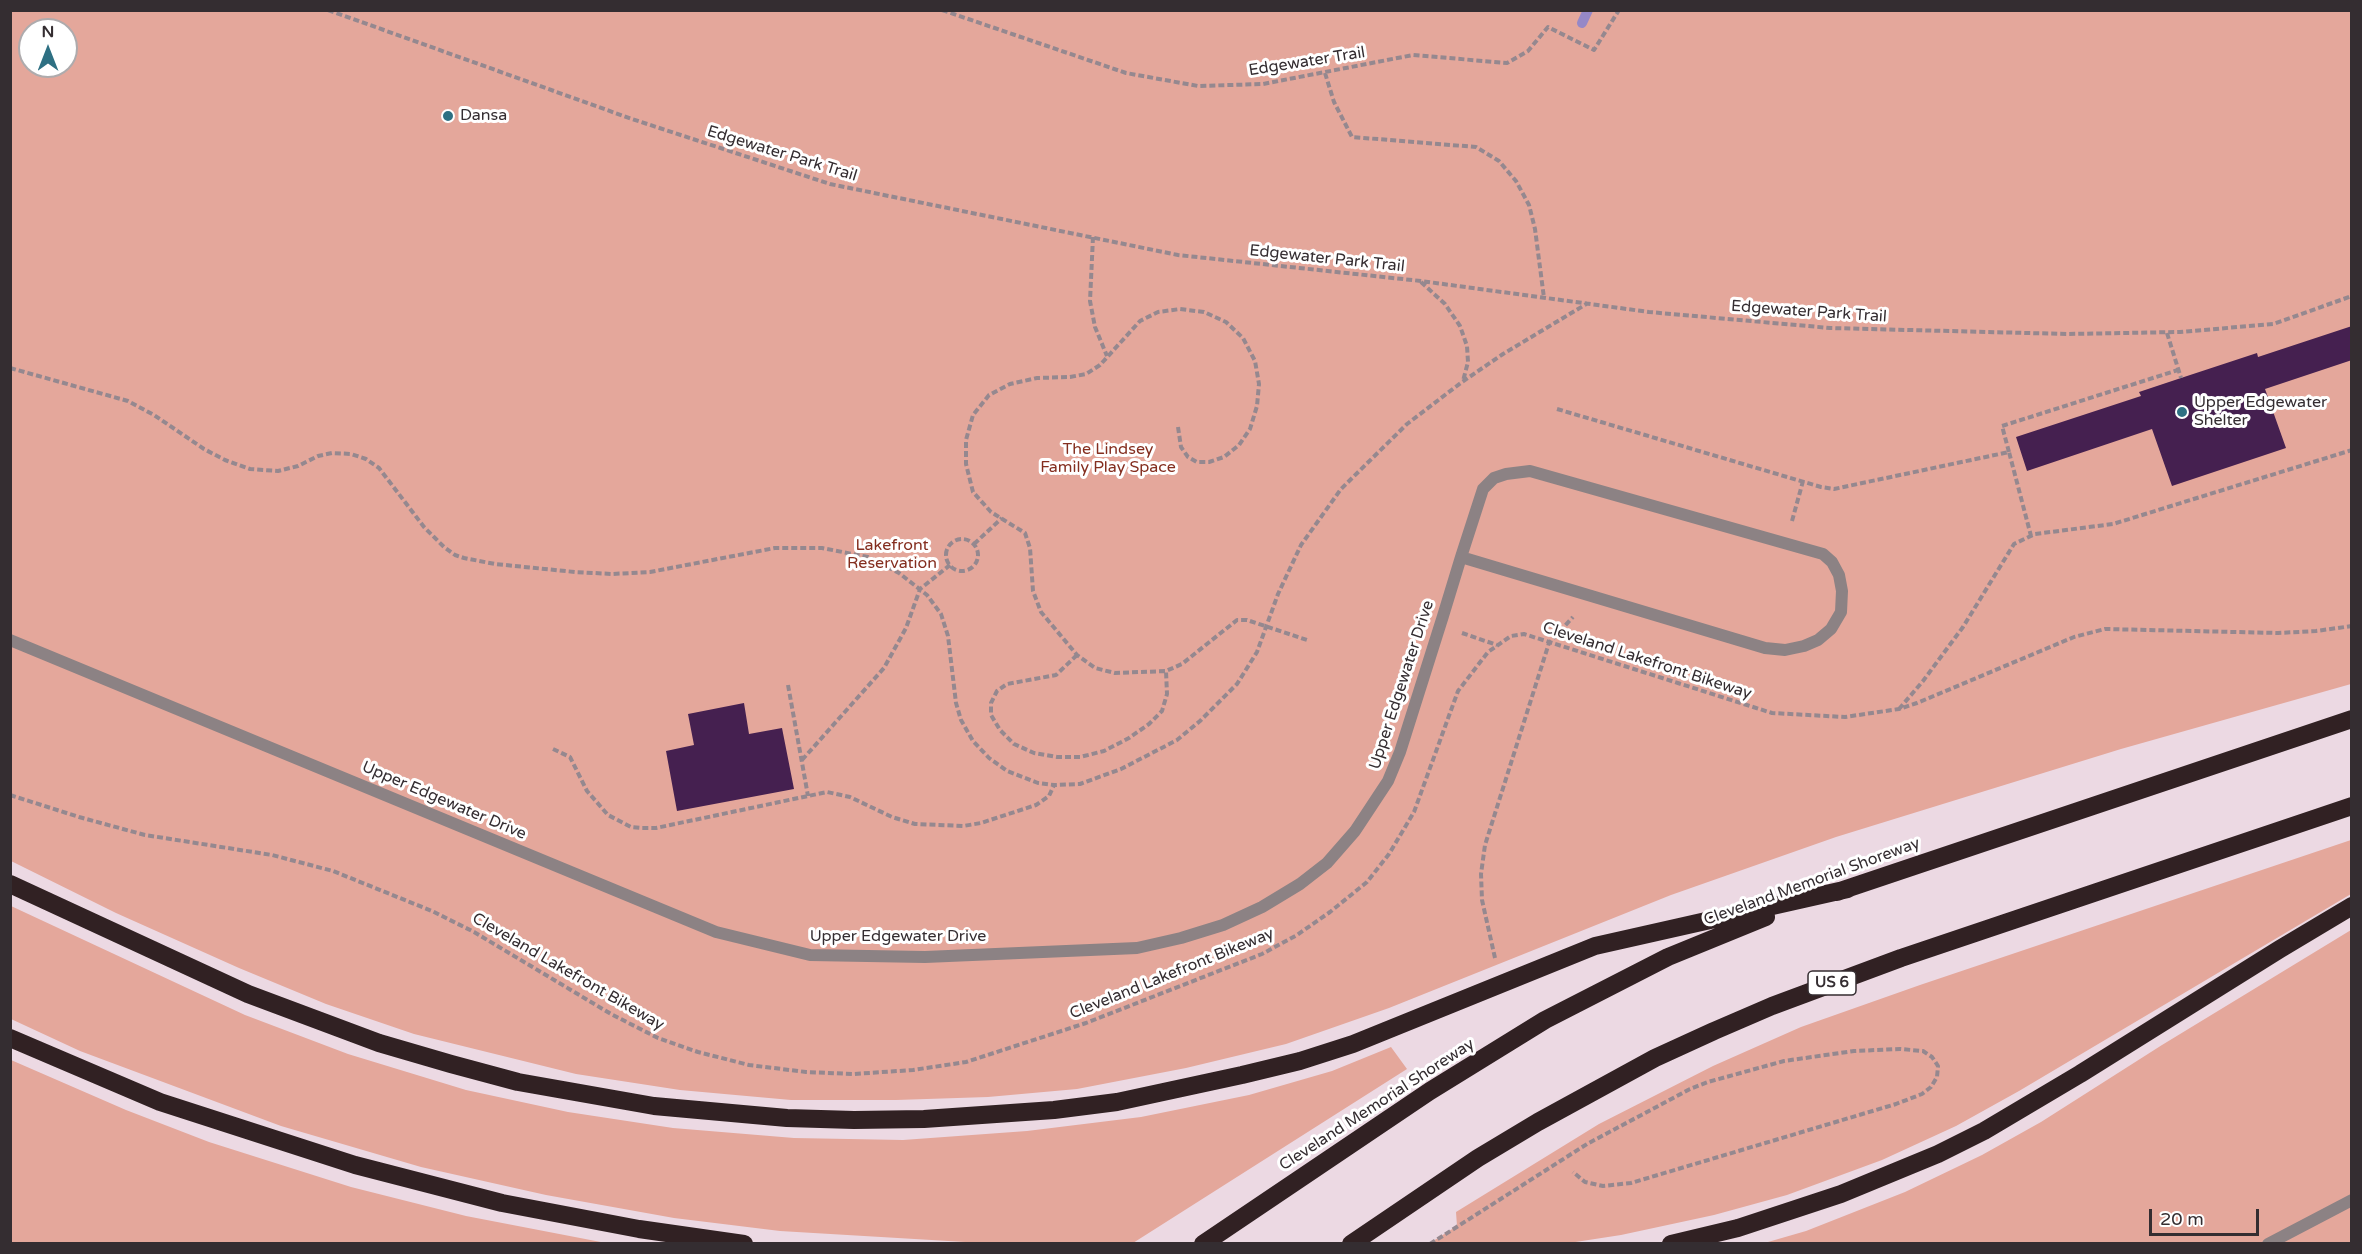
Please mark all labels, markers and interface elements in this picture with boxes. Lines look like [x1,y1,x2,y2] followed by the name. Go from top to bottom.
[18,18,78,78] north arrow
[42,22,54,42] text: N
[1247,43,1367,81] street label: Edgewater Trail
[460,106,507,126] place label: Dansa
[441,109,455,123] marker: Dansa
[705,122,859,186] street label: Edgewater Park Trail
[1248,241,1406,277] street label: Edgewater Park Trail
[1730,297,1888,327] street label: Edgewater Park Trail
[2194,393,2327,431] place label: Upper Edgewater Shelter
[2175,405,2189,419] marker: Upper Edgewater Shelter
[1040,440,1176,478] park label: The Lindsey Family Play Space
[847,536,937,574] park label: Lakefront Reservation
[1366,598,1438,772] street label: Upper Edgewater Drive
[1540,618,1754,704] street label: Cleveland Lakefront Bikeway
[359,758,529,844] street label: Upper Edgewater Drive
[1701,834,1923,930] street label: Cleveland Memorial Shoreway
[469,909,667,1035] street label: Cleveland Lakefront Bikeway
[1067,924,1277,1024] street label: Cleveland Lakefront Bikeway
[810,927,986,947] street label: Upper Edgewater Drive
[1808,971,1856,995] road number: US 6
[1276,1035,1478,1175] street label: Cleveland Memorial Shoreway
[2152,1197,2262,1235] scale bar
[2160,1208,2204,1230] text: 20 m

